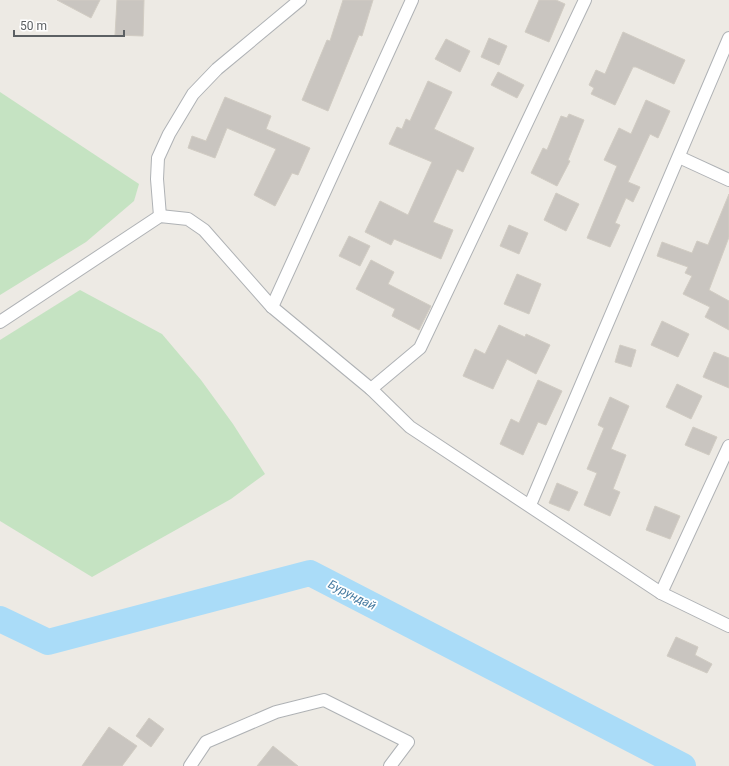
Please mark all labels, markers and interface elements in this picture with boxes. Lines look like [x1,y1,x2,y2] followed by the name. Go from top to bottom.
[14,12,124,38] scale bar
[20,19,47,33] text: 50 m
[326,577,378,613] water label: Бурундай

